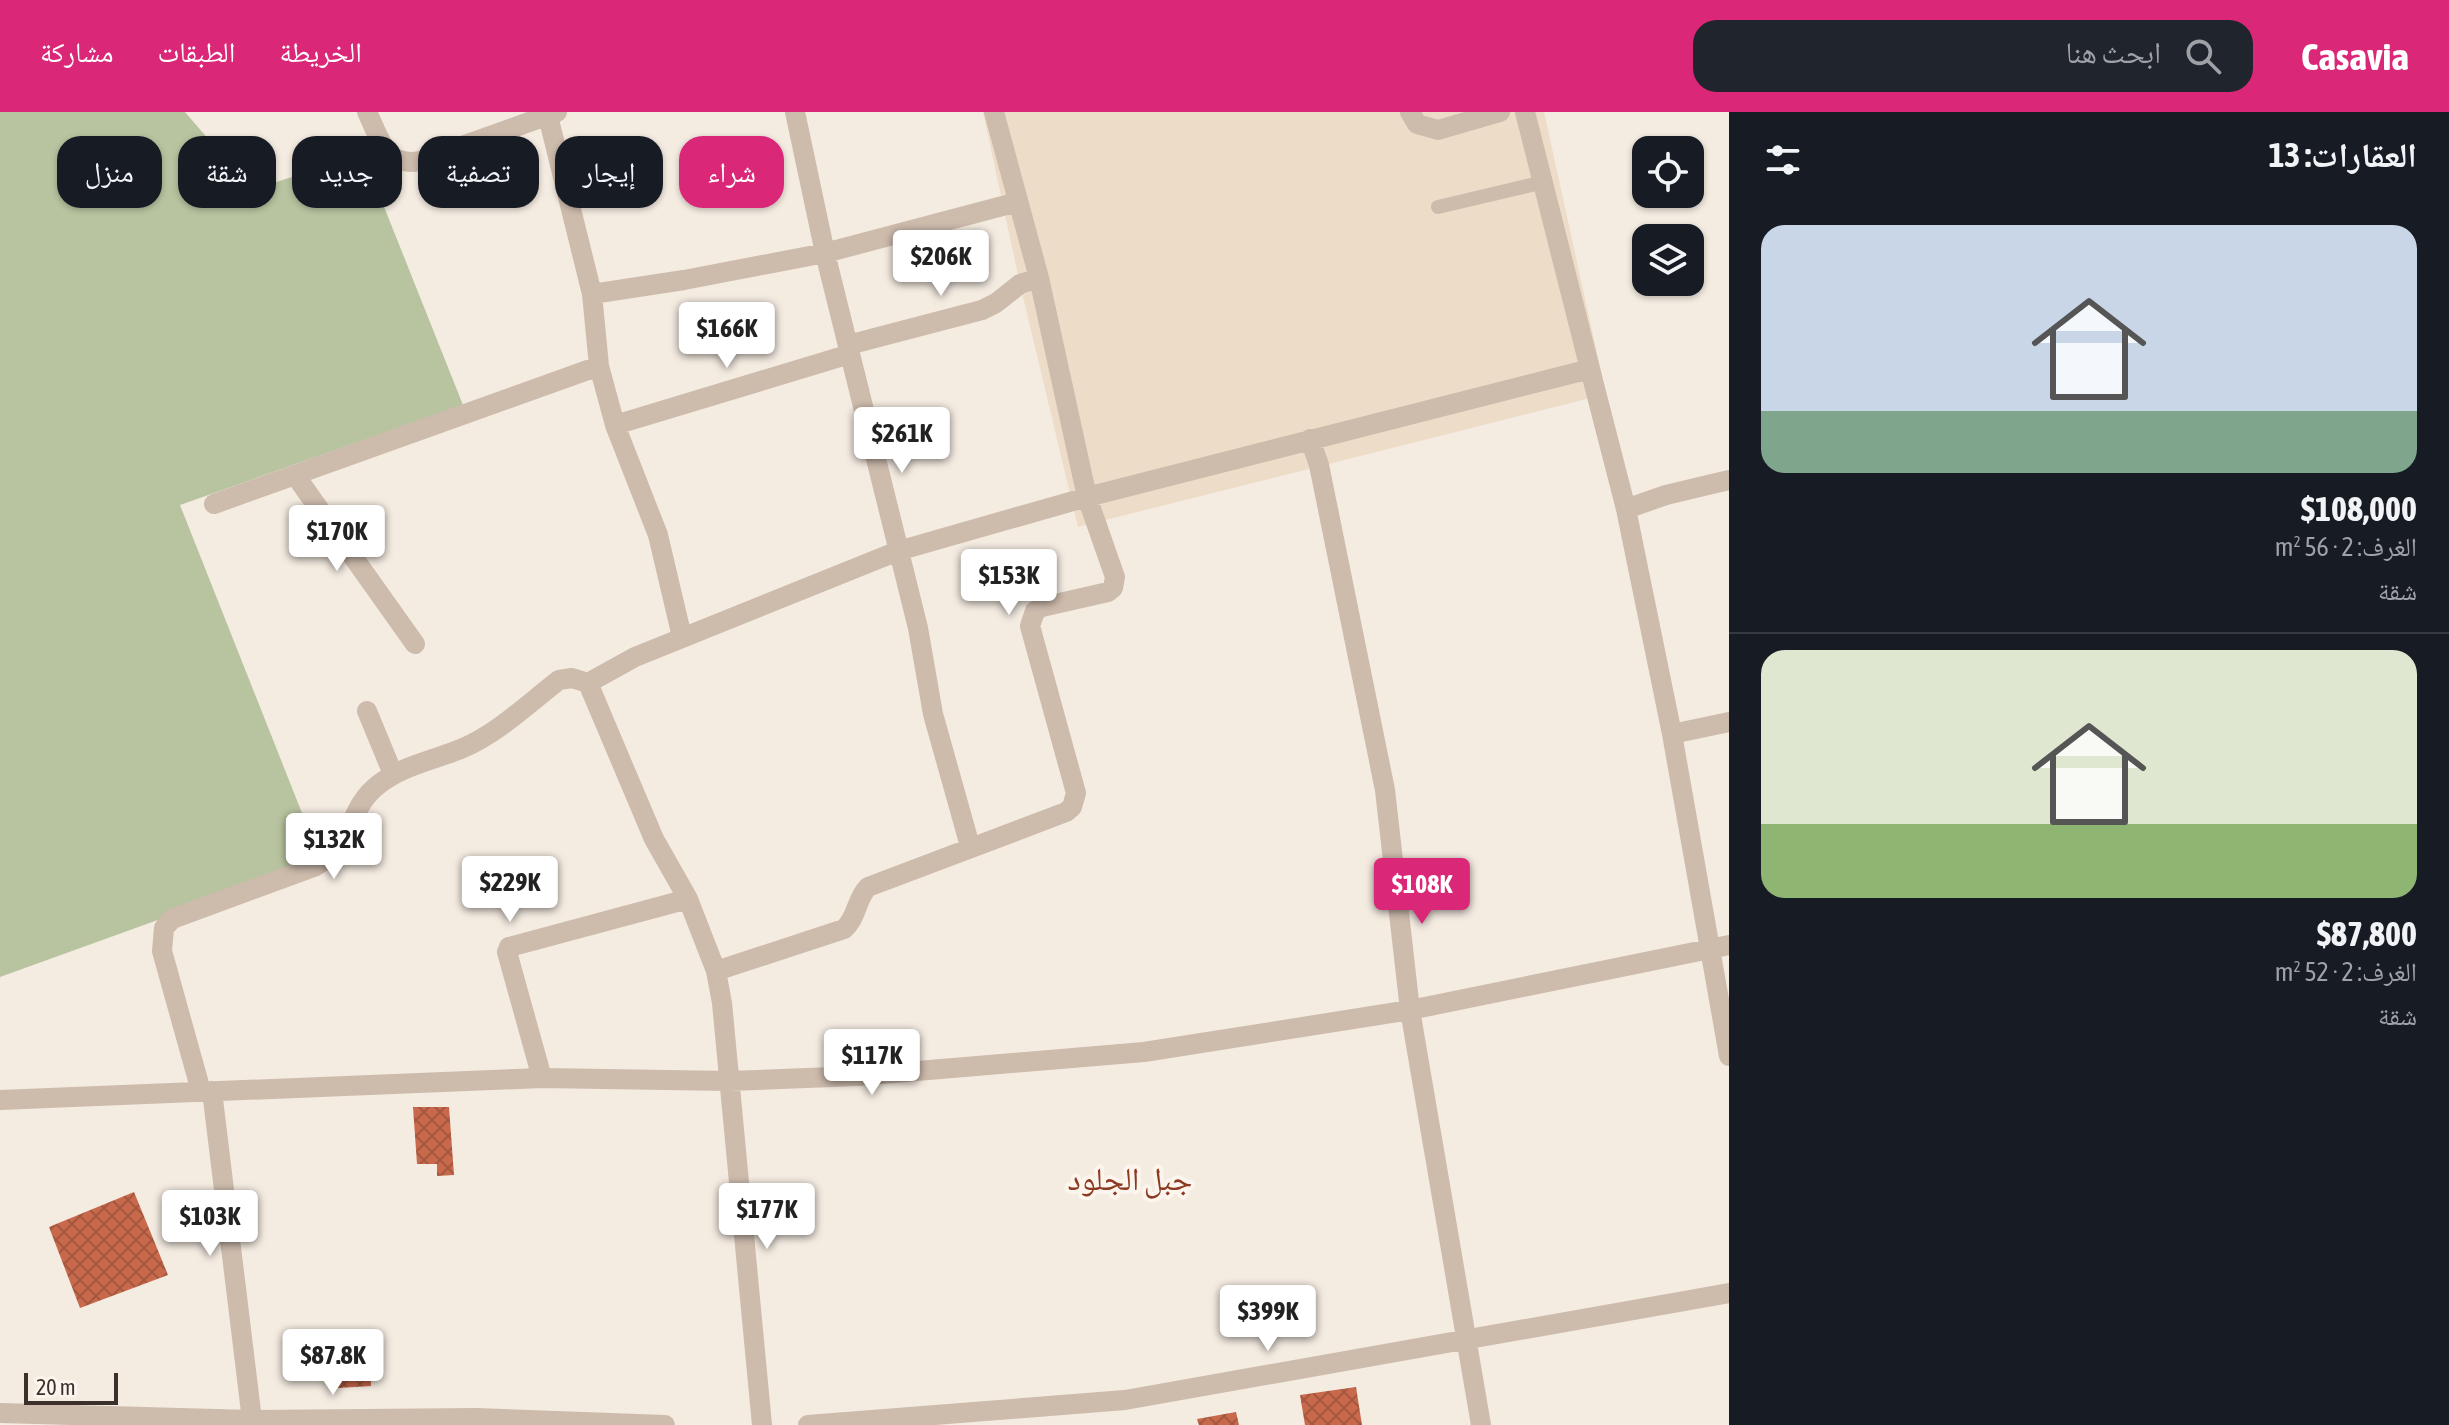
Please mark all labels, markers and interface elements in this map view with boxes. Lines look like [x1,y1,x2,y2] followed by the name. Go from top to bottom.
[1693,20,2253,92] search box
[2181,34,2225,78] icon: search
[2065,35,2161,69] text: ابحث هنا
[2301,35,2409,78] text: Casavia
[40,36,114,68] text: مشاركة
[158,36,235,68] text: الطبقات
[279,36,362,68] text: الخريطة
[2268,135,2417,174] text: العقارات: 13
[57,136,162,208] chip: منزل
[178,136,276,208] chip: شقة
[292,136,402,208] chip: جديد
[418,136,539,208] chip: تصفية
[555,136,663,208] chip: إيجار
[679,136,784,208] chip: شراء
[1632,136,1704,296] map controls
[1632,136,1704,208] button: locate
[1761,138,1805,182] icon: filters
[1632,224,1704,296] button: layers
[885,230,997,298] pin: $206K
[911,241,971,271] text: $206K
[2017,277,2161,421] icon: home
[671,302,783,370] pin: $166K
[697,313,757,343] text: $166K
[846,407,958,475] pin: $261K
[872,418,932,448] text: $261K
[2301,489,2417,528] text: $108,000
[281,505,393,573] pin: $170K
[307,516,367,546] text: $170K
[2275,532,2417,562] text: الغرف: 2 · 56 m²
[953,549,1065,617] pin: $153K
[979,560,1039,590] text: $153K
[2378,576,2417,606] text: شقة
[2017,702,2161,846] icon: home
[278,813,390,881] pin: $132K
[304,824,364,854] text: $132K
[454,856,566,924] pin: $229K
[1366,858,1478,926] pin: $108K
[480,867,540,897] text: $229K
[1392,869,1452,899] text: $108K
[2317,914,2417,953] text: $87,800
[2275,957,2417,987] text: الغرف: 2 · 52 m²
[2378,1001,2417,1031] text: شقة
[816,1029,928,1097] pin: $117K
[842,1040,902,1070] text: $117K
[1068,1160,1192,1199] district label: جبل الجلود
[711,1183,823,1251] pin: $177K
[154,1190,266,1258] pin: $103K
[737,1194,797,1224] text: $177K
[180,1201,240,1231] text: $103K
[1212,1285,1324,1353] pin: $399K
[1238,1296,1298,1326] text: $399K
[268,1329,398,1397] pin: $87.8K
[301,1340,365,1370] text: $87.8K
[24,1369,118,1405] scale bar
[36,1374,76,1400] text: 20 m

